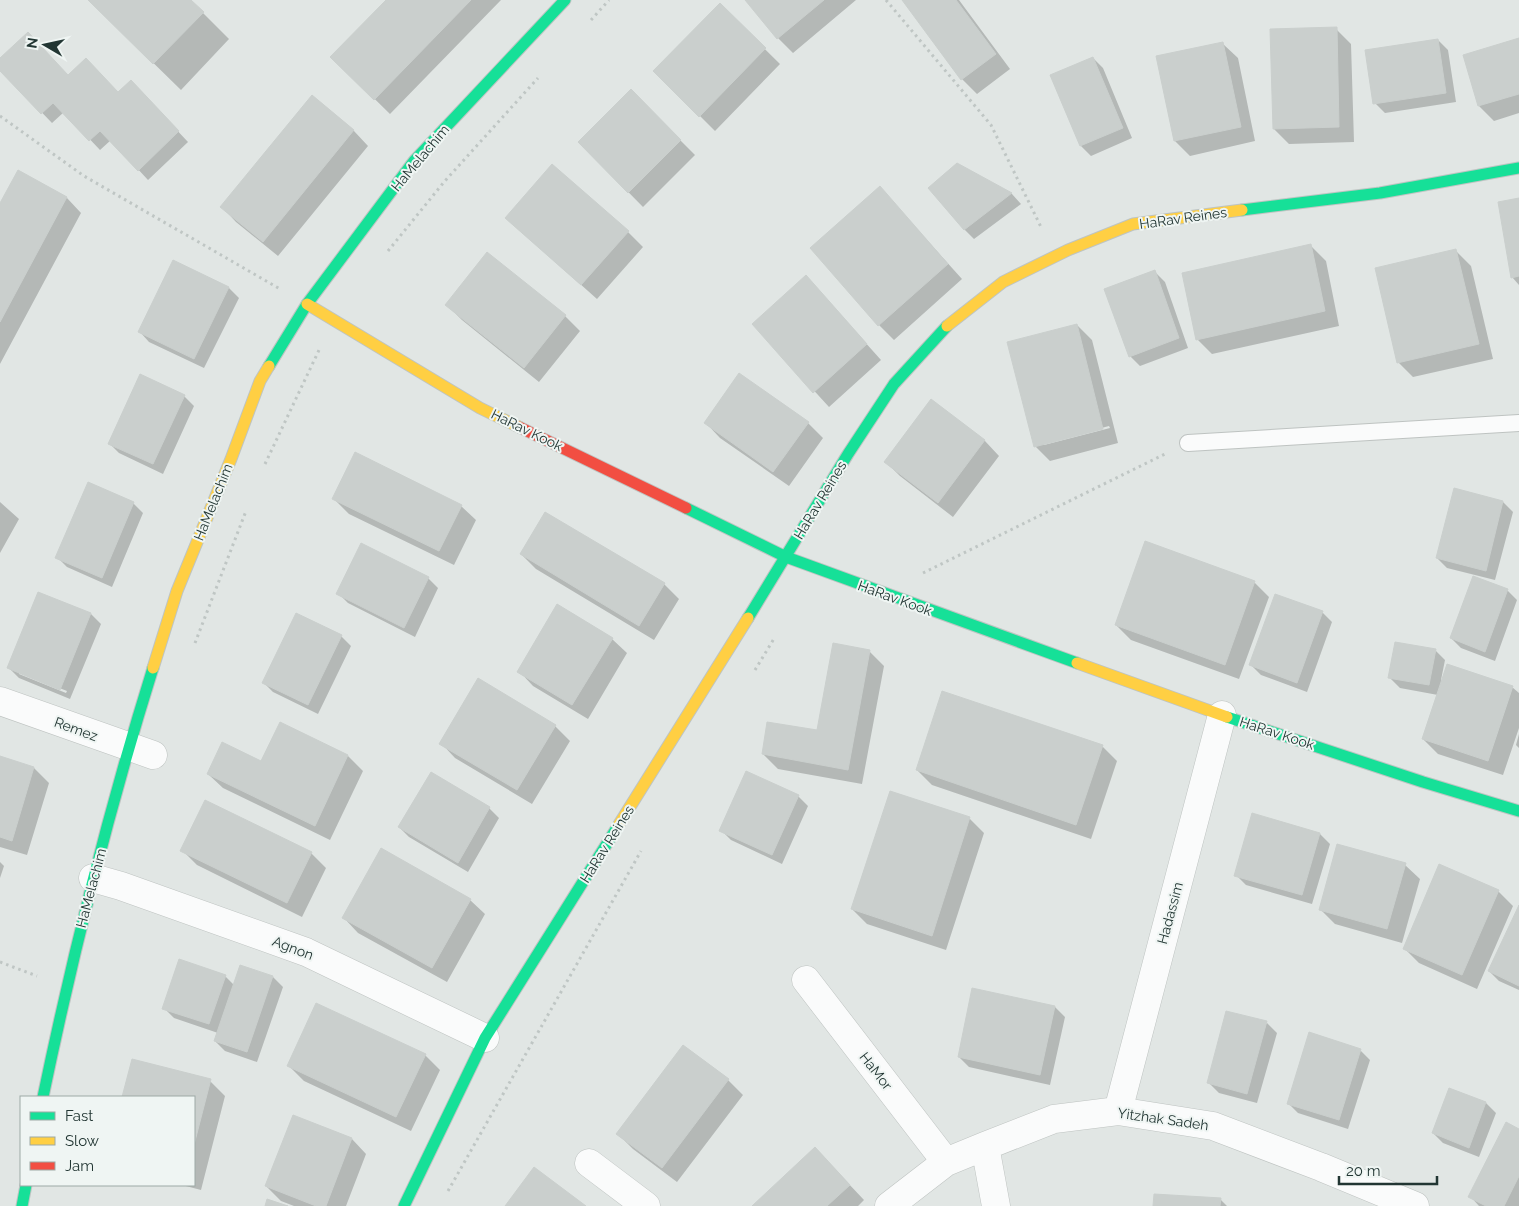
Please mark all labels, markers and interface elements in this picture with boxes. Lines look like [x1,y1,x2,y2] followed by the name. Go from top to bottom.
[20,20,70,70] north arrow
[23,36,41,49] text: N
[388,122,452,194] street label: HaMelachim
[1138,204,1228,232] street label: HaRav Reines
[489,406,566,454] street label: HaRav Kook
[790,458,850,542] street label: HaRav Reines
[190,461,236,543] street label: HaMelachim
[856,577,935,619] street label: HaRav Kook
[1238,713,1317,753] street label: HaRav Kook
[52,714,100,744] street label: Remez
[577,802,637,886] street label: HaRav Reines
[73,847,109,929] street label: HaMelachim
[1154,880,1186,946] street label: Hadassim
[270,933,316,963] street label: Agnon
[856,1049,896,1093] street label: HaMor
[20,1096,195,1186] legend
[1116,1105,1210,1133] street label: Yitzhak Sadeh
[65,1107,93,1125] text: Fast
[65,1132,99,1150] text: Slow
[1339,1154,1436,1186] scale bar
[65,1157,94,1175] text: Jam
[1346,1162,1381,1180] text: 20 m

